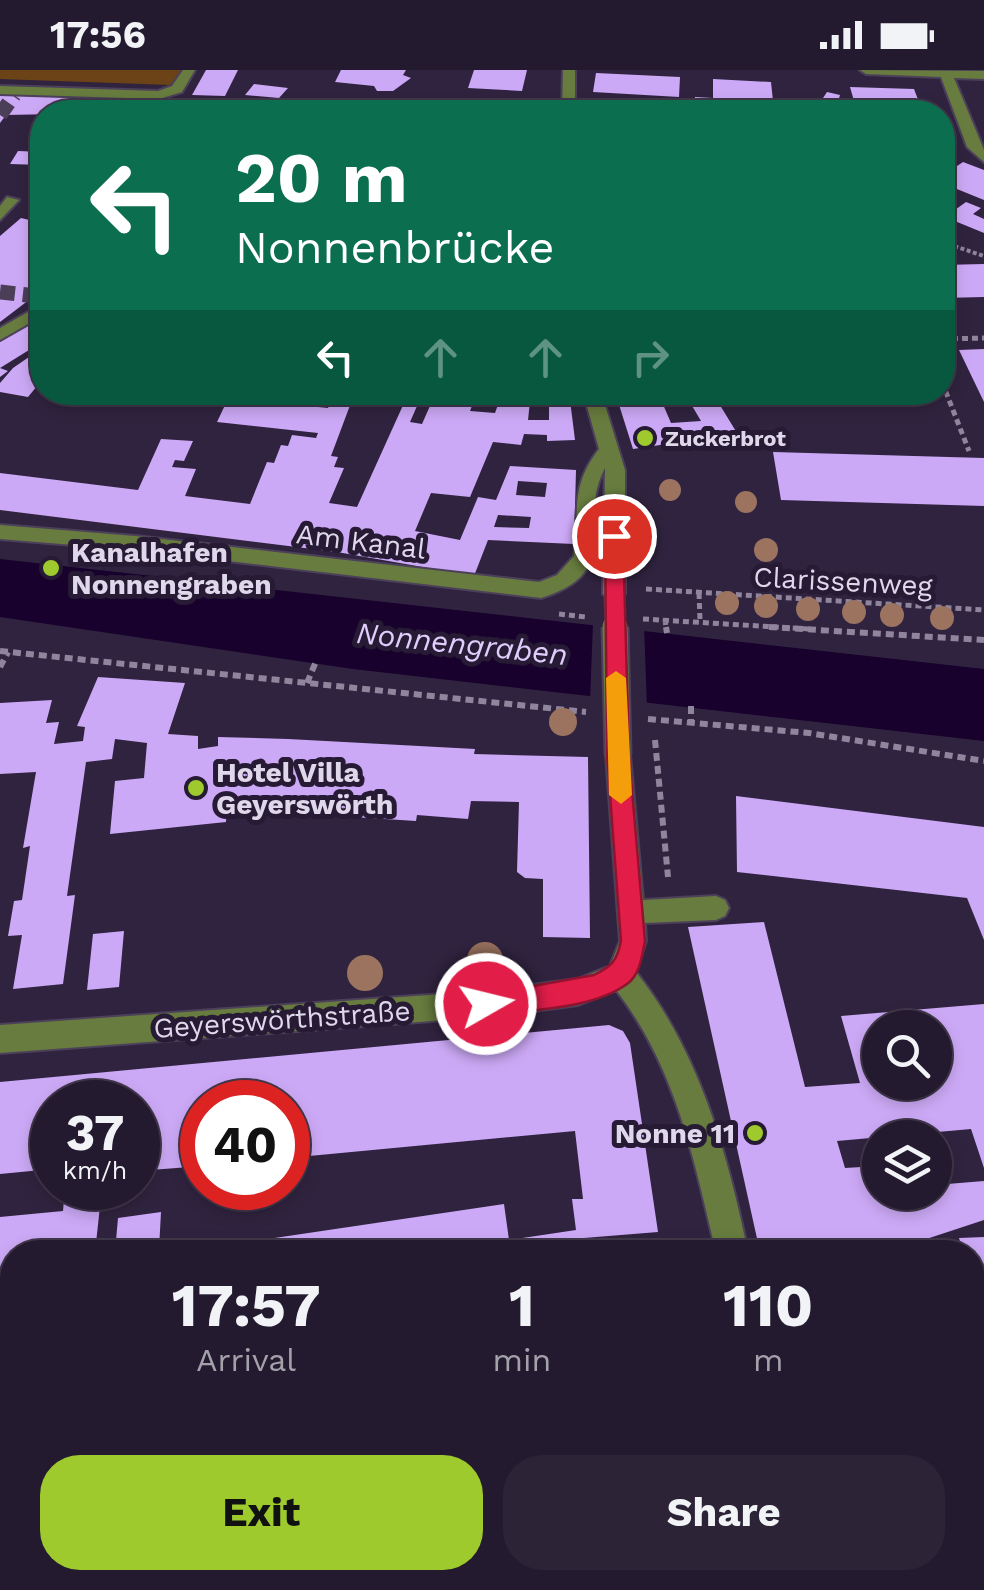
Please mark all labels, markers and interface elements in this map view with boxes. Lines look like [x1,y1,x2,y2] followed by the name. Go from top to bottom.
[50,13,146,57] text: 17:56
[235,137,408,219] text: 20 m
[70,140,200,270] icon: left
[235,221,554,274] text: Nonnenbrücke
[308,330,363,385] icon: left
[413,330,468,385] icon: ahead
[518,330,573,385] icon: ahead
[623,330,678,385] icon: right
[665,426,786,451] place label: Zuckerbrot
[634,427,656,449] marker: Zuckerbrot
[572,494,657,579] pin
[587,509,642,564] icon: arrive
[294,517,428,566] street label: Am Kanal
[71,536,272,601] place label: Kanalhafen Nonnengraben
[40,557,62,579] marker: Kanalhafen Nonnengraben
[753,560,933,603] street label: Clarissenweg
[355,615,569,672] water label: Nonnengraben
[216,756,393,821] place label: Hotel Villa Geyerswörth
[185,777,207,799] marker: Hotel Villa Geyerswörth
[434,952,538,1056] position arrow
[153,994,412,1045] street label: Geyerswörthstraße
[862,1010,952,1210] map controls
[862,1010,952,1100] button: search
[180,1080,310,1210] speed limit sign: 40
[66,1103,124,1162] text: 37
[615,1117,735,1150] place label: Nonne 11
[862,1120,952,1210] button: layers
[744,1122,766,1144] marker: Nonne 11
[63,1156,127,1185] text: km/h
[172,1270,321,1341] text: 17:57
[509,1270,535,1341] text: 1
[723,1270,813,1341] text: 110
[196,1341,296,1379] text: Arrival
[492,1341,551,1379] text: min
[753,1341,783,1379] text: m
[40,1455,483,1570] button: Exit
[503,1455,945,1570] button: Share

